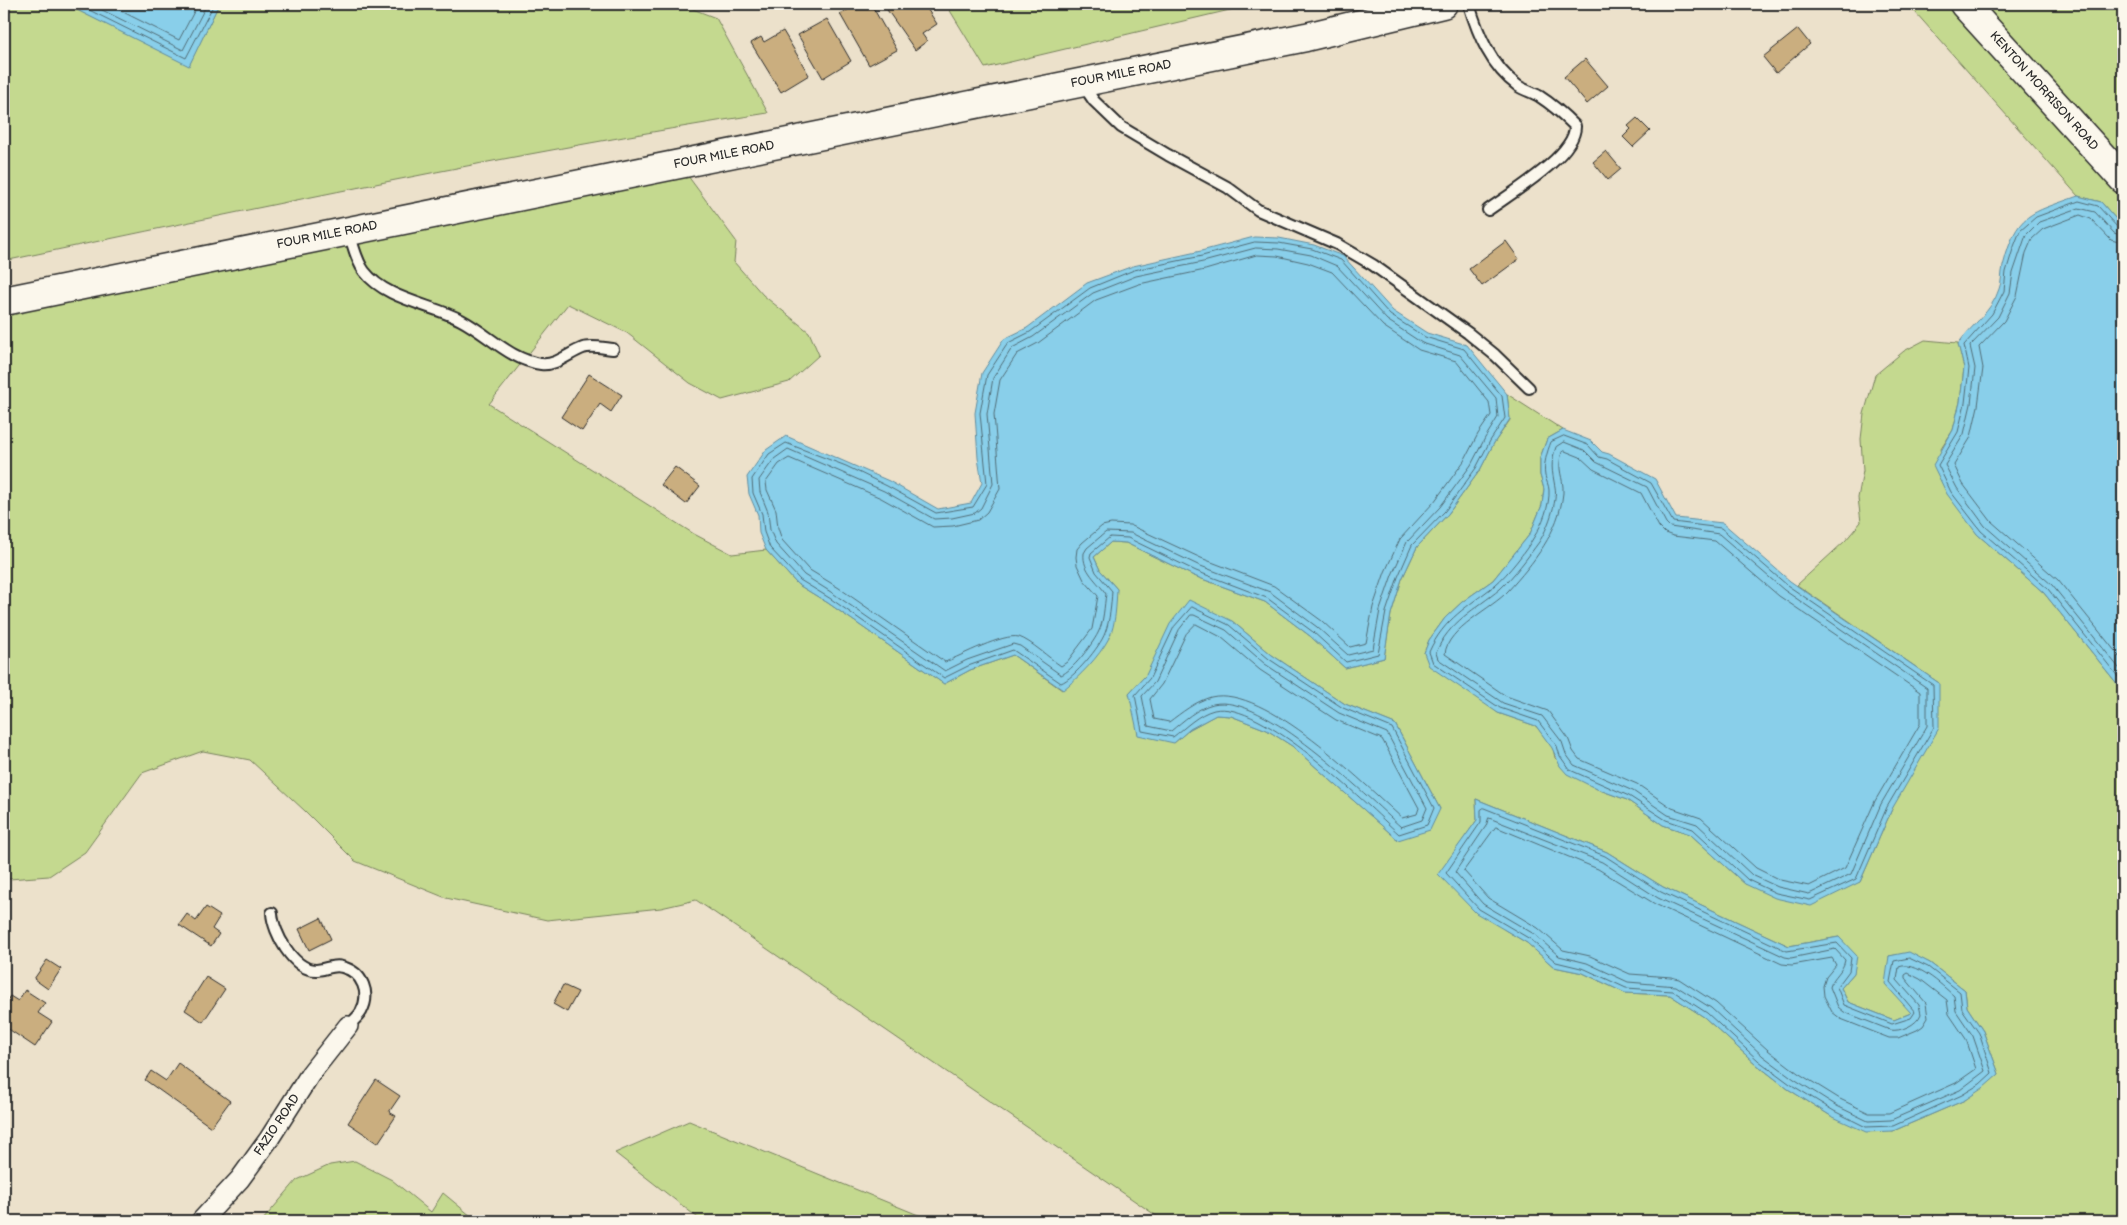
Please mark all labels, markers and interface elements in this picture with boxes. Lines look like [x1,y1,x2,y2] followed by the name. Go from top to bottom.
[1987,28,2102,154] street label: KENTON MORRISON ROAD
[1069,57,1173,91] street label: FOUR MILE ROAD
[672,138,776,172] street label: FOUR MILE ROAD
[275,218,379,252] street label: FOUR MILE ROAD
[251,1091,303,1159] street label: FAZIO ROAD

